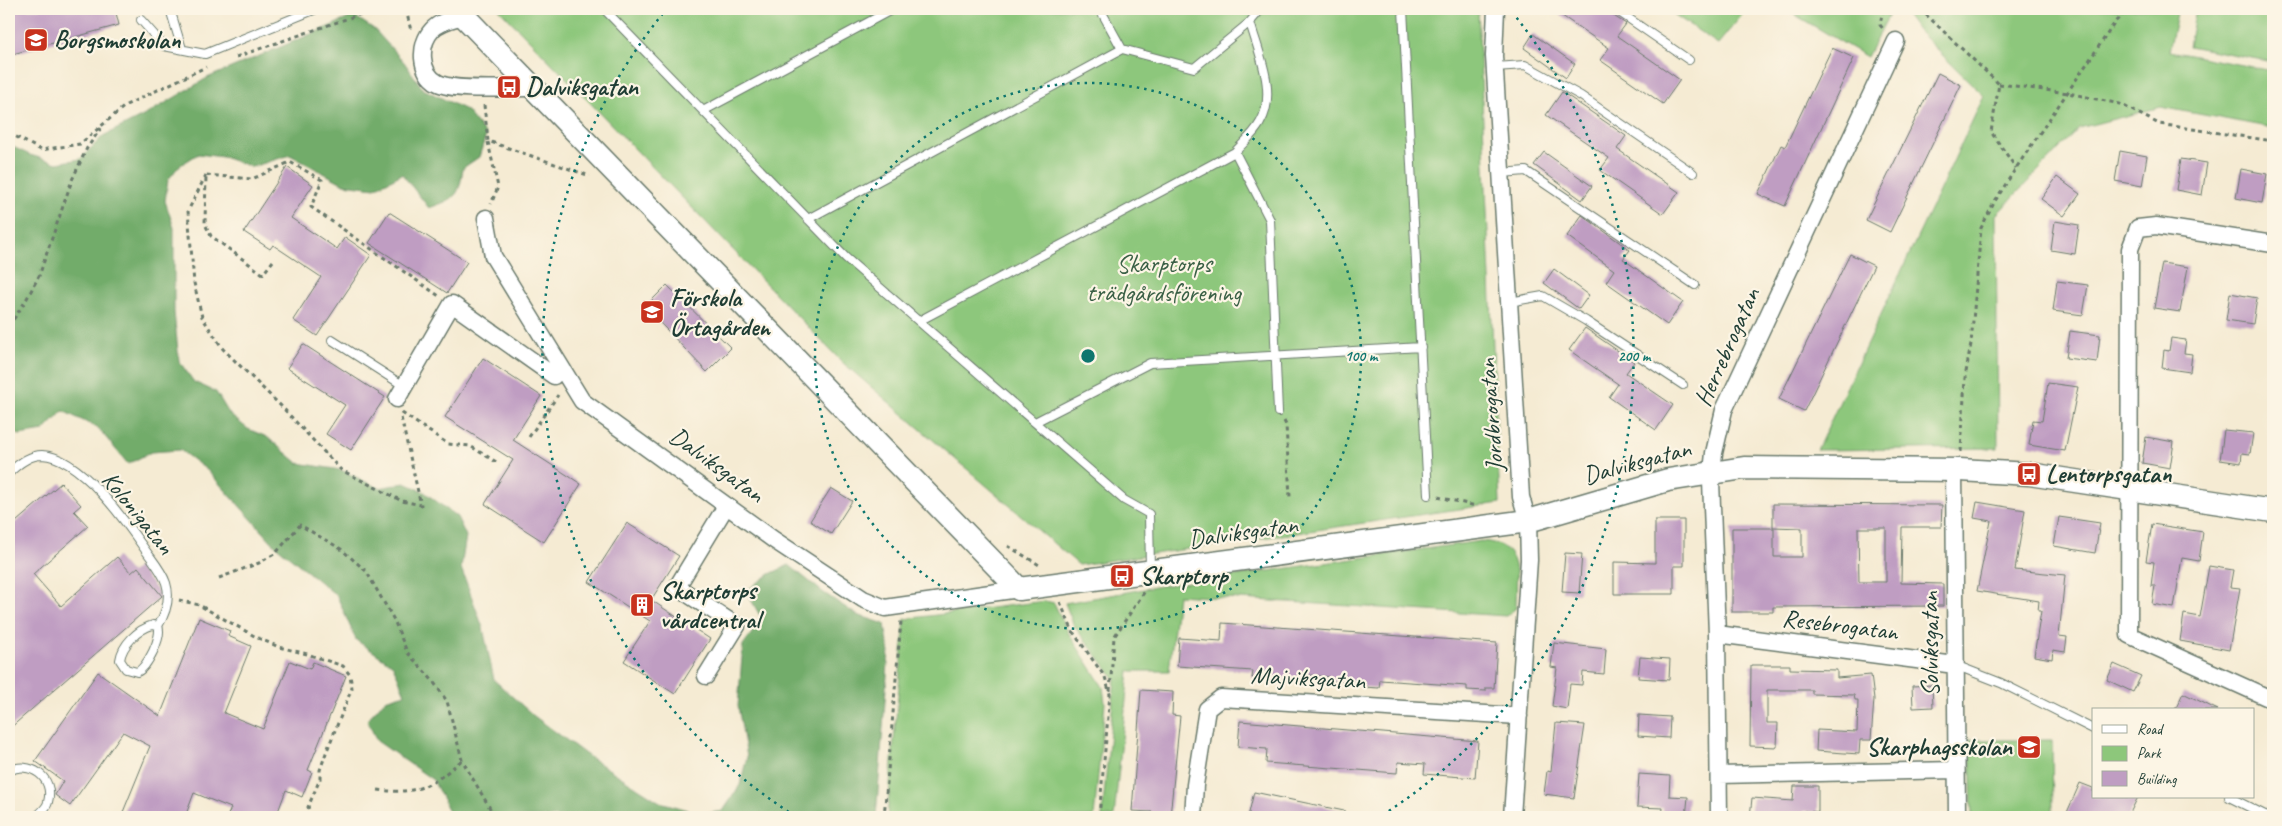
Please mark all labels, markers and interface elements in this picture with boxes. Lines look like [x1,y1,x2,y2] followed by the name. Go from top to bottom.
[54,24,181,56] place label: Borgsmoskolan
[23,27,49,53] school or university icon: Borgsmoskolan
[526,71,640,103] place label: Dalviksgatan
[496,74,522,100] bus stop icon: Dalviksgatan
[1087,248,1242,309] park label: Skarptorps trädgårdsförening
[670,282,771,343] place label: Förskola Örtagården
[1687,282,1768,411] street label: Herrebrogatan
[639,299,665,325] school or university icon: Förskola Örtagården
[1079,347,1097,365] centre of rings
[1345,347,1379,366] text: 100 m
[1618,347,1652,366] text: 200 m
[1471,357,1511,474] street label: Jordbrogatan
[663,420,771,511] street label: Dalviksgatan
[1580,432,1695,492] street label: Dalviksgatan
[2046,458,2172,490] place label: Lentorpsgatan
[2016,461,2042,487] bus stop icon: Lentorpsgatan
[95,465,182,562] street label: Kolonigatan
[1186,508,1300,555] street label: Dalviksgatan
[1140,560,1230,592] place label: Skarptorp
[1109,563,1135,589] bus stop icon: Skarptorp
[660,575,764,636] place label: Skarptorps vårdcentral
[1914,591,1946,697] street label: Solviksgatan
[629,592,655,618] building icon: Skarptorps vårdcentral
[1780,602,1901,648] street label: Resebrogatan
[1250,659,1367,697] street label: Majviksgatan
[2092,708,2254,798] legend
[2137,720,2164,739] text: Road
[1866,731,2014,763] place label: Skarphagsskolan
[2016,734,2042,760] school or university icon: Skarphagsskolan
[2137,744,2162,763] text: Park
[2137,770,2177,789] text: Building

